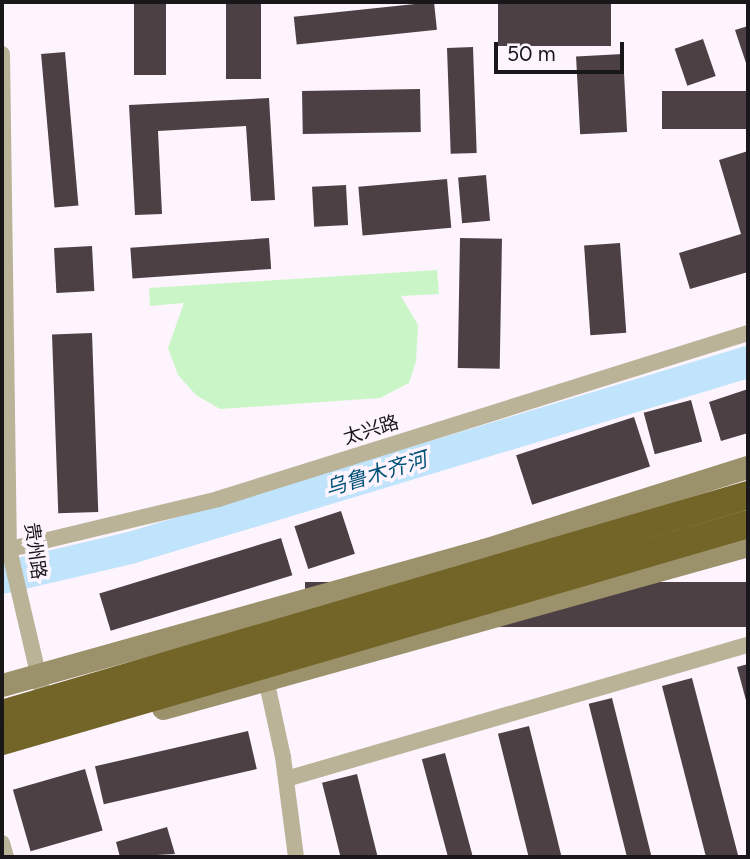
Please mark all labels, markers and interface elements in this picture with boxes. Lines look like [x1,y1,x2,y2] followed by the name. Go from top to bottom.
[498,28,628,72] scale bar
[507,41,556,66] text: 50 m
[340,411,402,449] street label: 太兴路
[322,447,430,501] water label: 乌鲁木齐河
[20,521,50,581] street label: 贵州路

